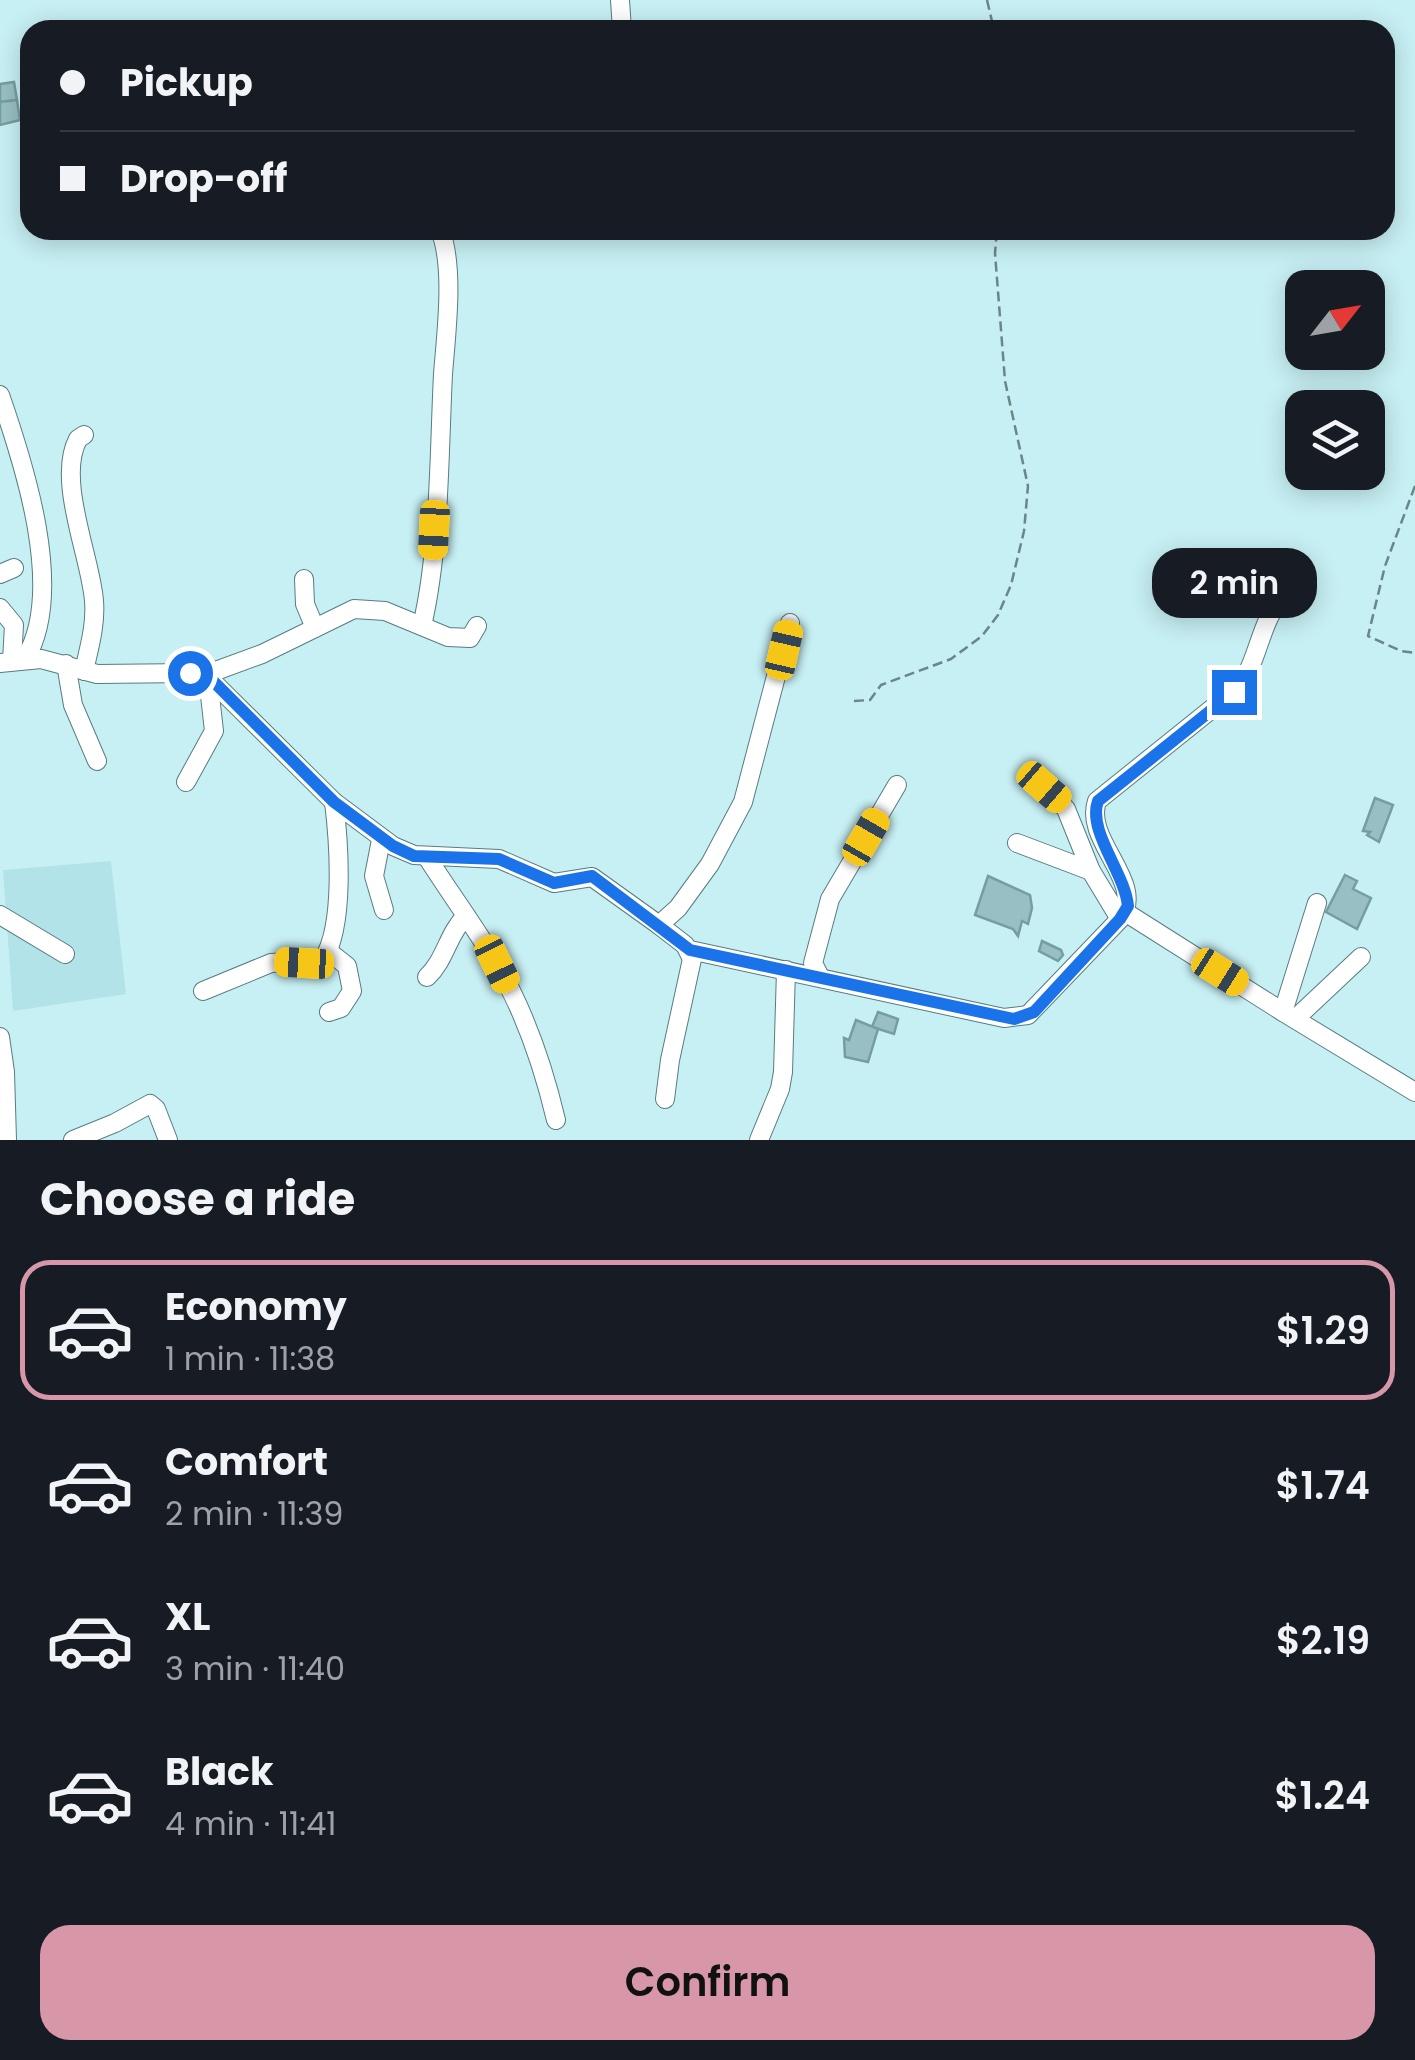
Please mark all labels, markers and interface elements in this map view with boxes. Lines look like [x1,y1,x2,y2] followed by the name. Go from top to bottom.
[120,56,253,109] text: Pickup
[120,152,288,205] text: Drop-off
[1285,270,1385,370] north arrow
[1285,270,1385,490] map controls
[1285,390,1385,490] button: layers
[417,499,451,561] car
[1152,547,1316,617] callout: 2 min
[1190,560,1279,605] text: 2 min
[763,617,805,683] car
[168,651,213,696] route start
[1212,670,1257,715] route end
[1012,756,1076,818] car
[838,804,894,870] car
[470,930,524,998] car
[1187,943,1253,1001] car
[273,946,335,980] car
[40,1168,355,1231] text: Choose a ride
[165,1280,347,1333] text: Economy
[45,1285,135,1375] icon: car
[1276,1304,1370,1357] text: $1.29
[165,1336,335,1381] text: 1 min · 11:38
[165,1435,328,1488] text: Comfort
[45,1440,135,1530] icon: car
[1276,1459,1370,1512] text: $1.74
[165,1491,343,1536] text: 2 min · 11:39
[165,1590,210,1643] text: XL
[45,1595,135,1685] icon: car
[1276,1614,1370,1667] text: $2.19
[165,1646,345,1691] text: 3 min · 11:40
[165,1745,274,1798] text: Black
[45,1750,135,1840] icon: car
[1275,1769,1370,1822] text: $1.24
[165,1801,337,1846] text: 4 min · 11:41
[40,1925,1375,2040] button: Confirm

